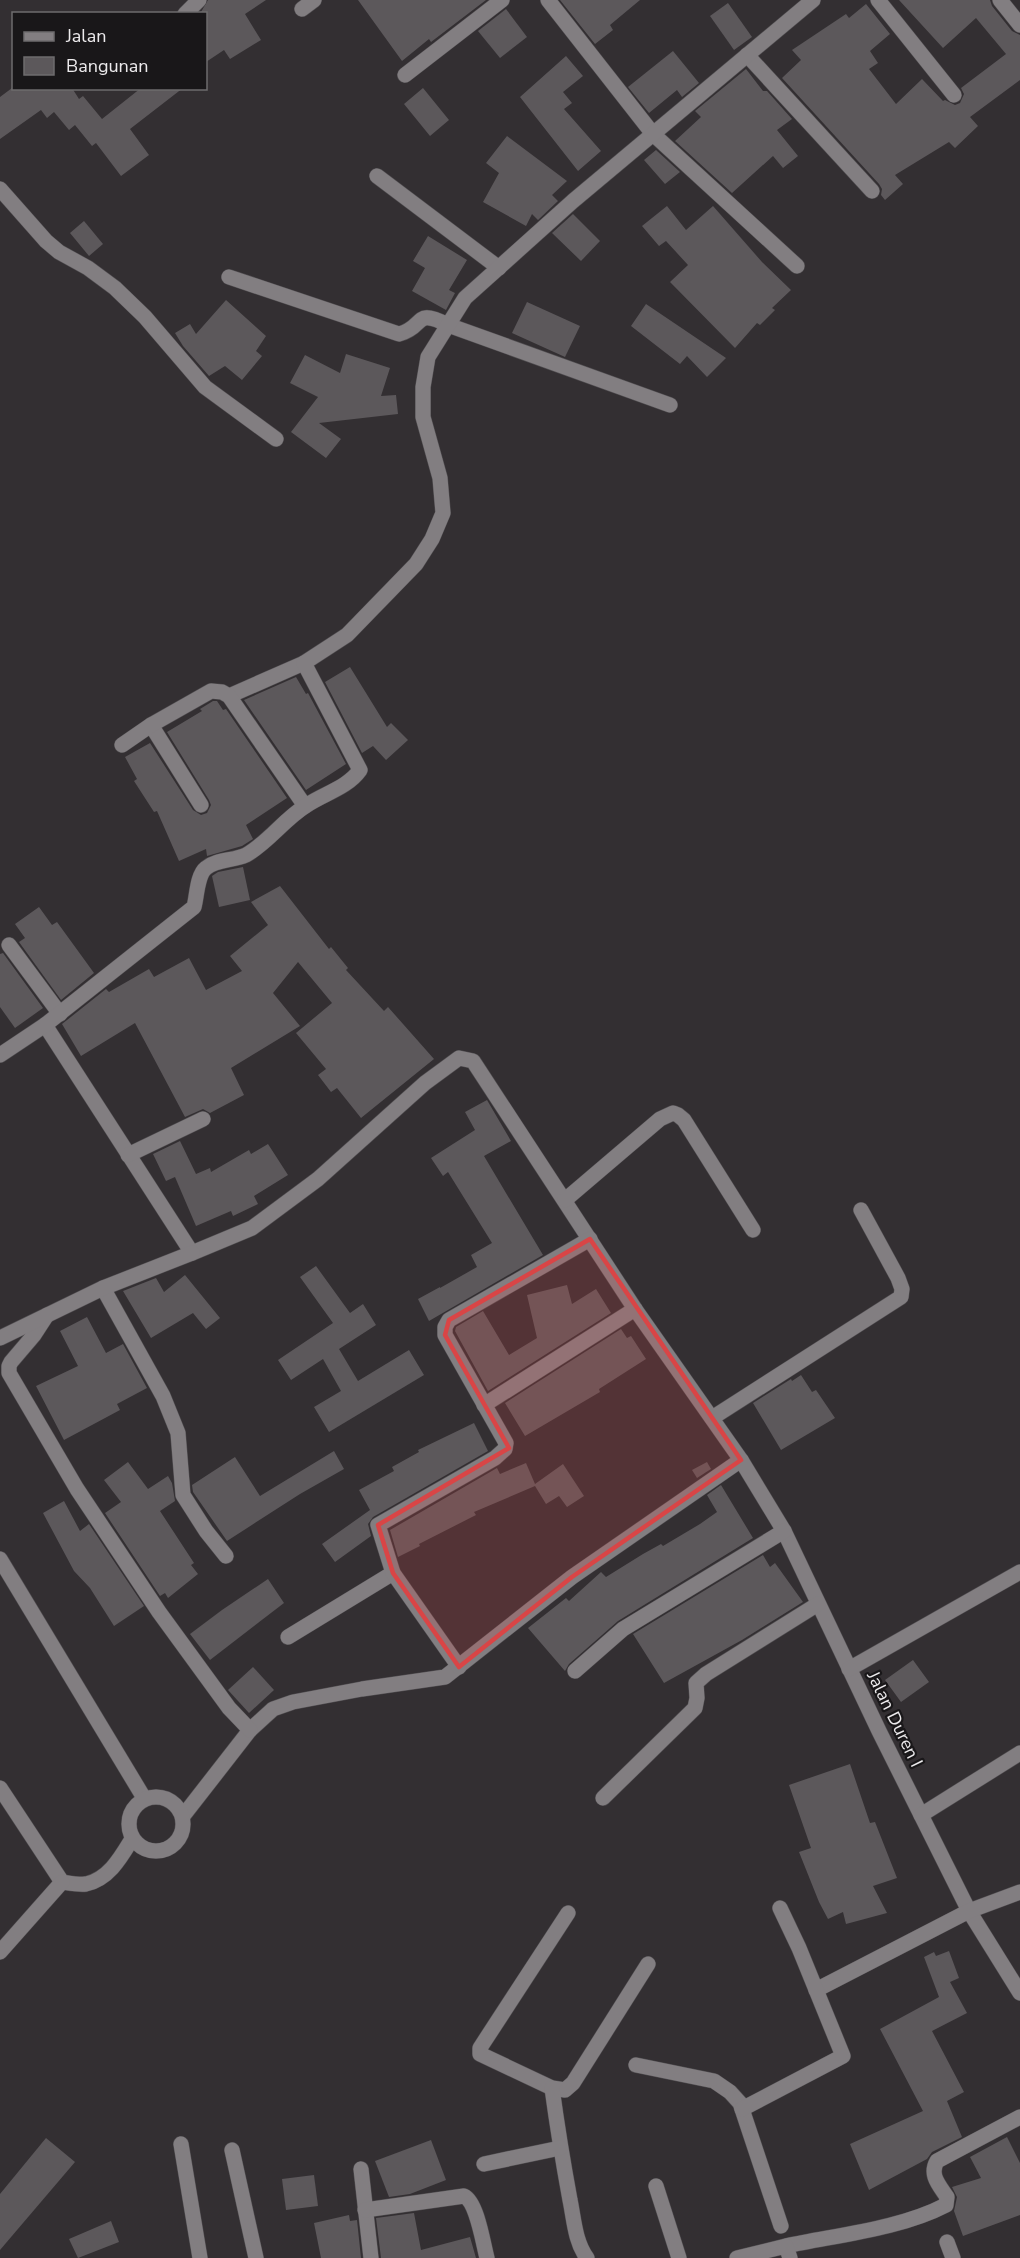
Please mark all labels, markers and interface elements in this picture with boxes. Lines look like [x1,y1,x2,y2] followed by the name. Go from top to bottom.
[12,12,207,90] legend
[65,24,106,48] text: Jalan
[66,54,149,78] text: Bangunan
[861,1666,929,1771] street label: Jalan Duren I

